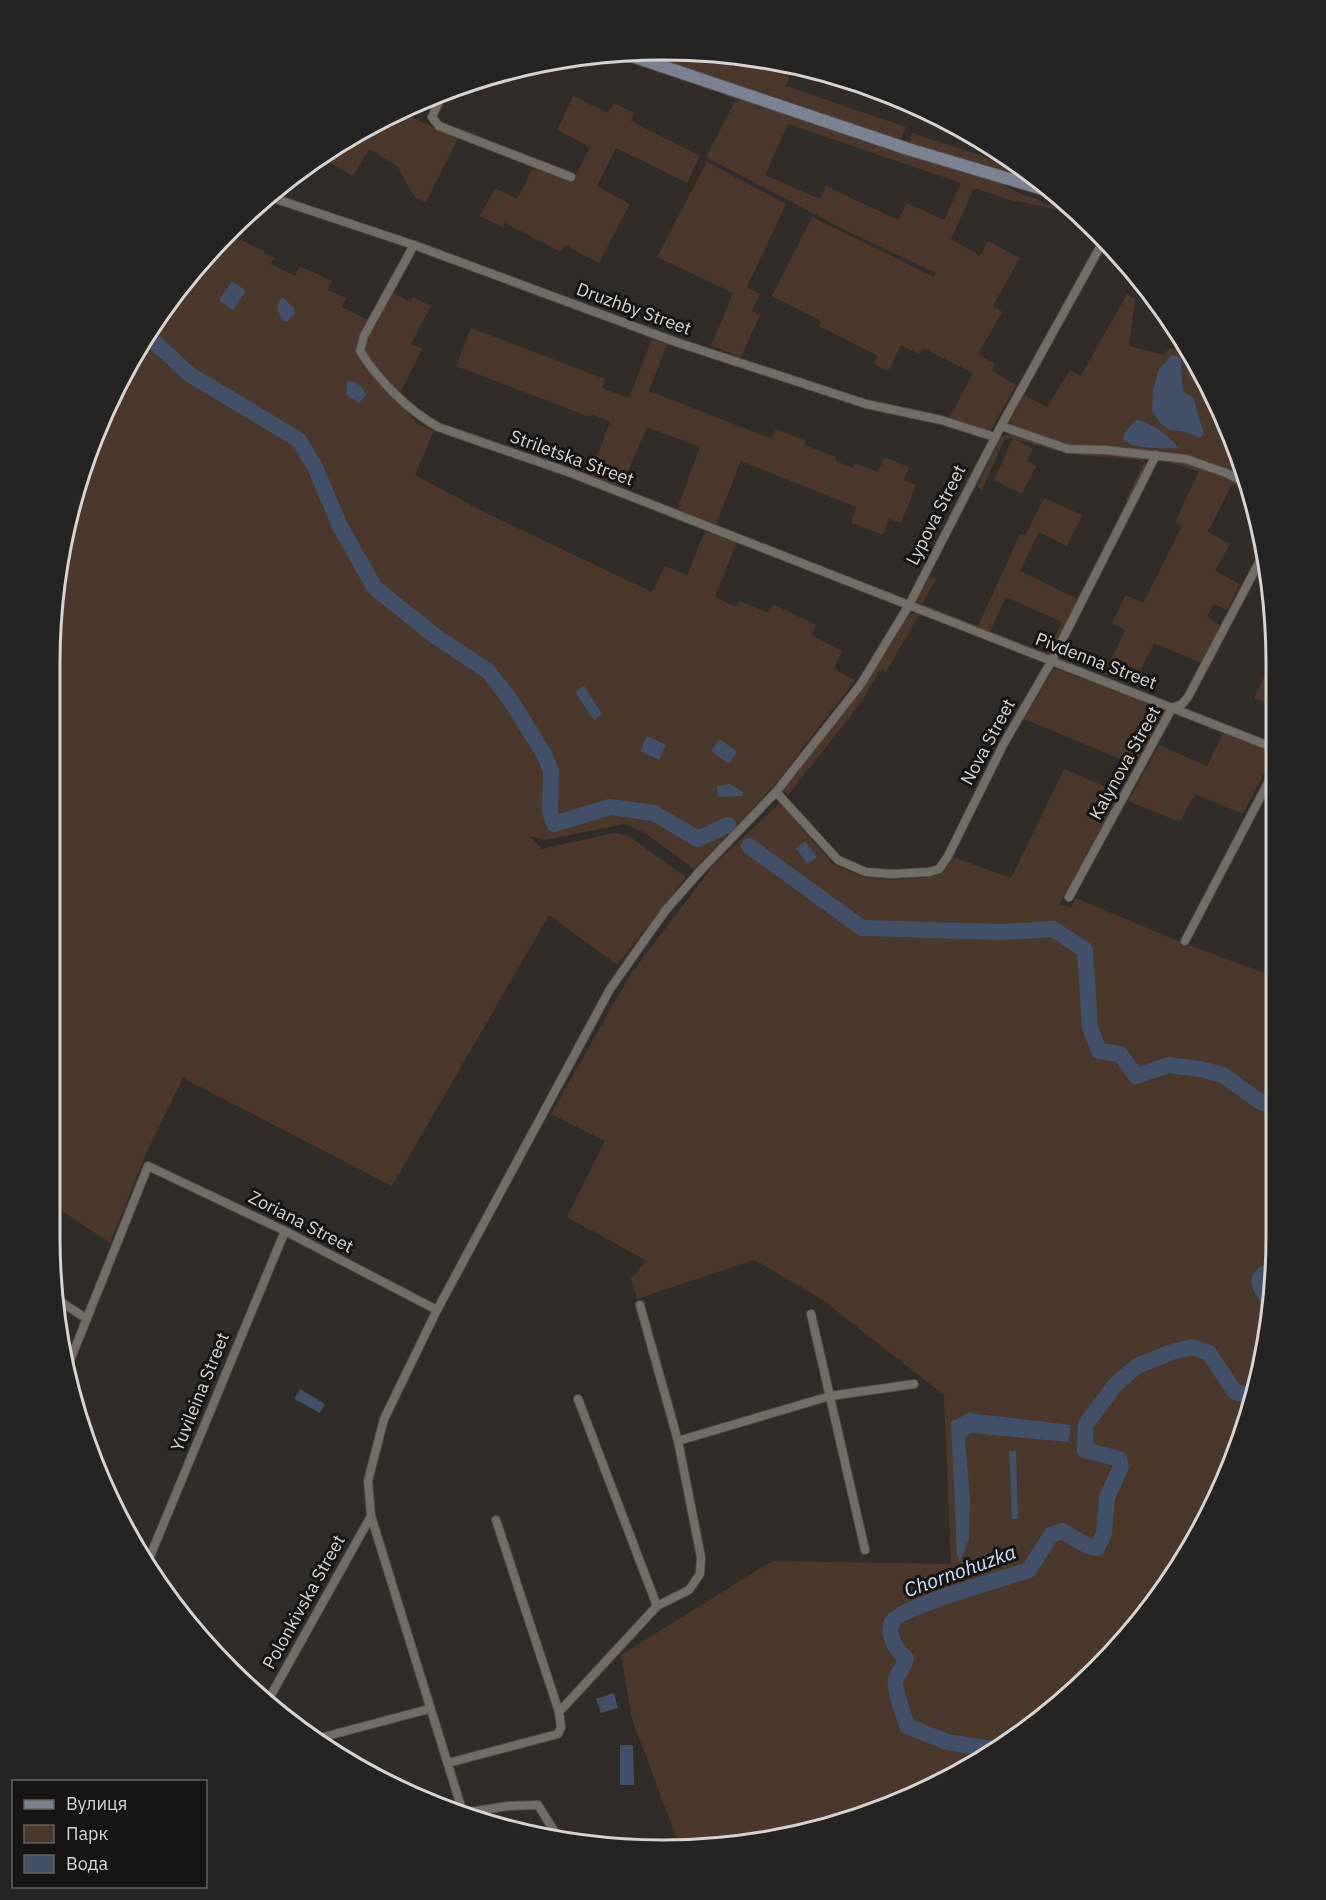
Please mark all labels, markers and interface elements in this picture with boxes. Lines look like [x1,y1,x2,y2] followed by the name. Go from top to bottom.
[574,277,695,340] street label: Druzhby Street
[507,424,637,491] street label: Striletska Street
[900,461,971,569] street label: Lypova Street
[1032,627,1160,694] street label: Pivdenna Street
[955,695,1020,789] street label: Nova Street
[1084,702,1165,824] street label: Kalynova Street
[245,1185,358,1258] street label: Zoriana Street
[165,1329,234,1455] street label: Yuvileina Street
[257,1531,350,1673] street label: Polonkivska Street
[900,1538,1019,1603] water label: Chornohuzka
[12,1780,207,1888] legend
[66,1792,127,1815] text: Вулиця
[66,1822,109,1845] text: Парк
[66,1852,109,1875] text: Вода

